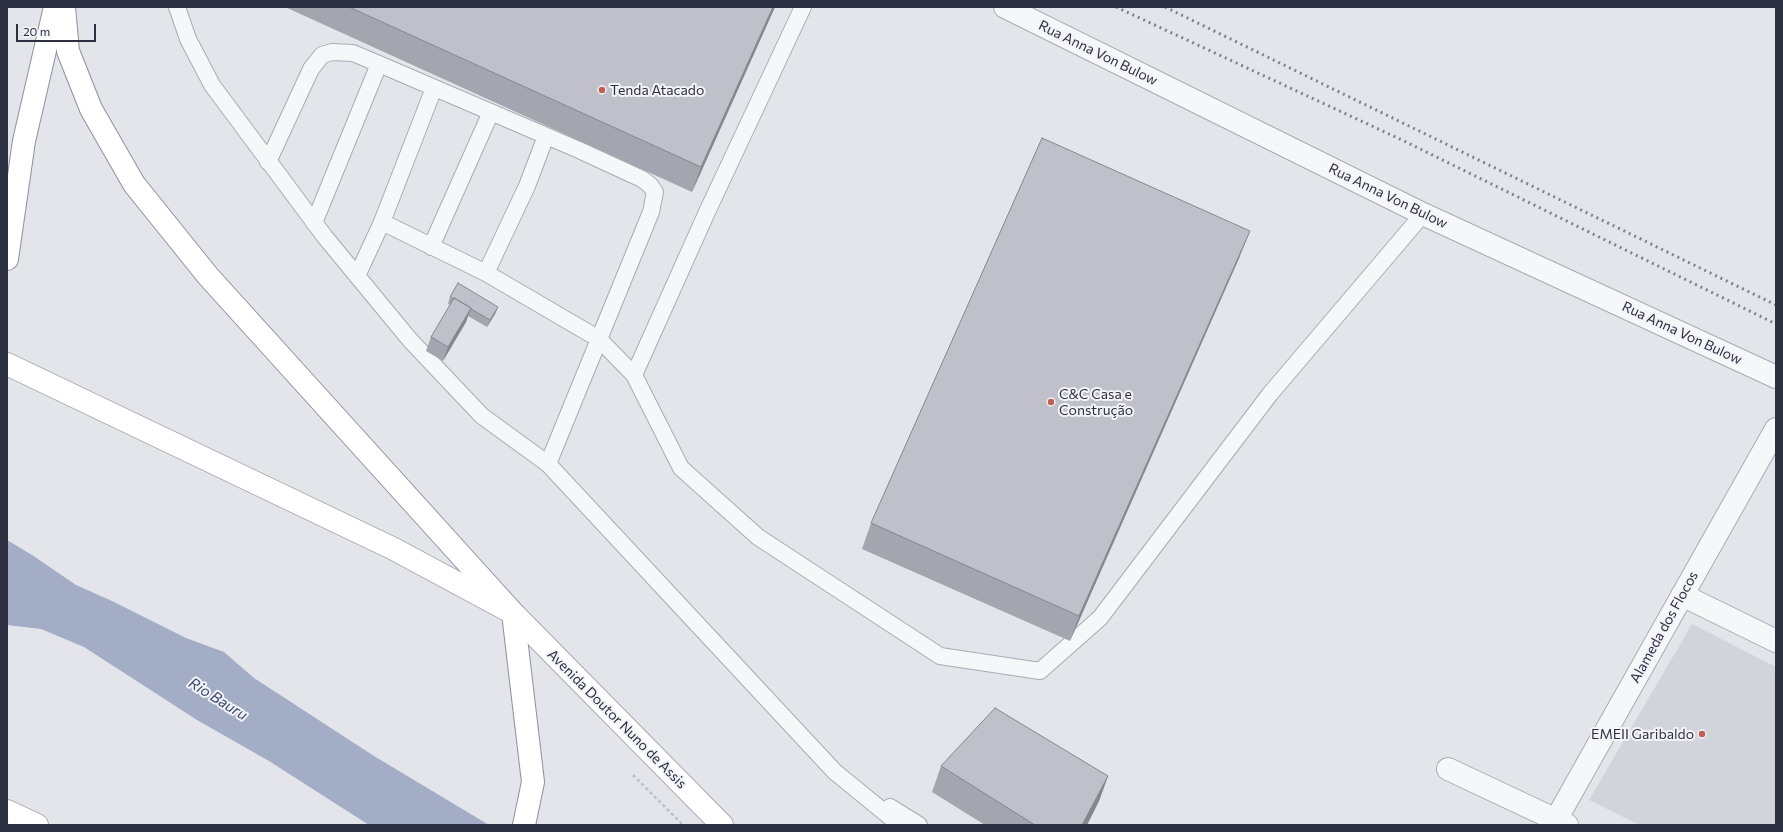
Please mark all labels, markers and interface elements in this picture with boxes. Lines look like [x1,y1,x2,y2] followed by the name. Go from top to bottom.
[18,16,98,42] scale bar
[1036,17,1160,89] street label: Rua Anna Von Bulow
[23,24,50,38] text: 20 m
[610,82,704,98] place label: Tenda Atacado
[597,85,607,95] marker: Tenda Atacado
[1326,160,1450,232] street label: Rua Anna Von Bulow
[1619,298,1745,368] street label: Rua Anna Von Bulow
[1059,386,1133,418] place label: C&C Casa e Construção
[1046,397,1056,407] marker: C&C Casa e Construção
[1626,568,1702,686] street label: Alameda dos Flocos
[544,646,690,792] street label: Avenida Doutor Nuno de Assis
[185,674,251,724] water label: Rio Bauru
[1591,726,1694,742] place label: EMEII Garibaldo
[1697,729,1707,739] marker: EMEII Garibaldo

